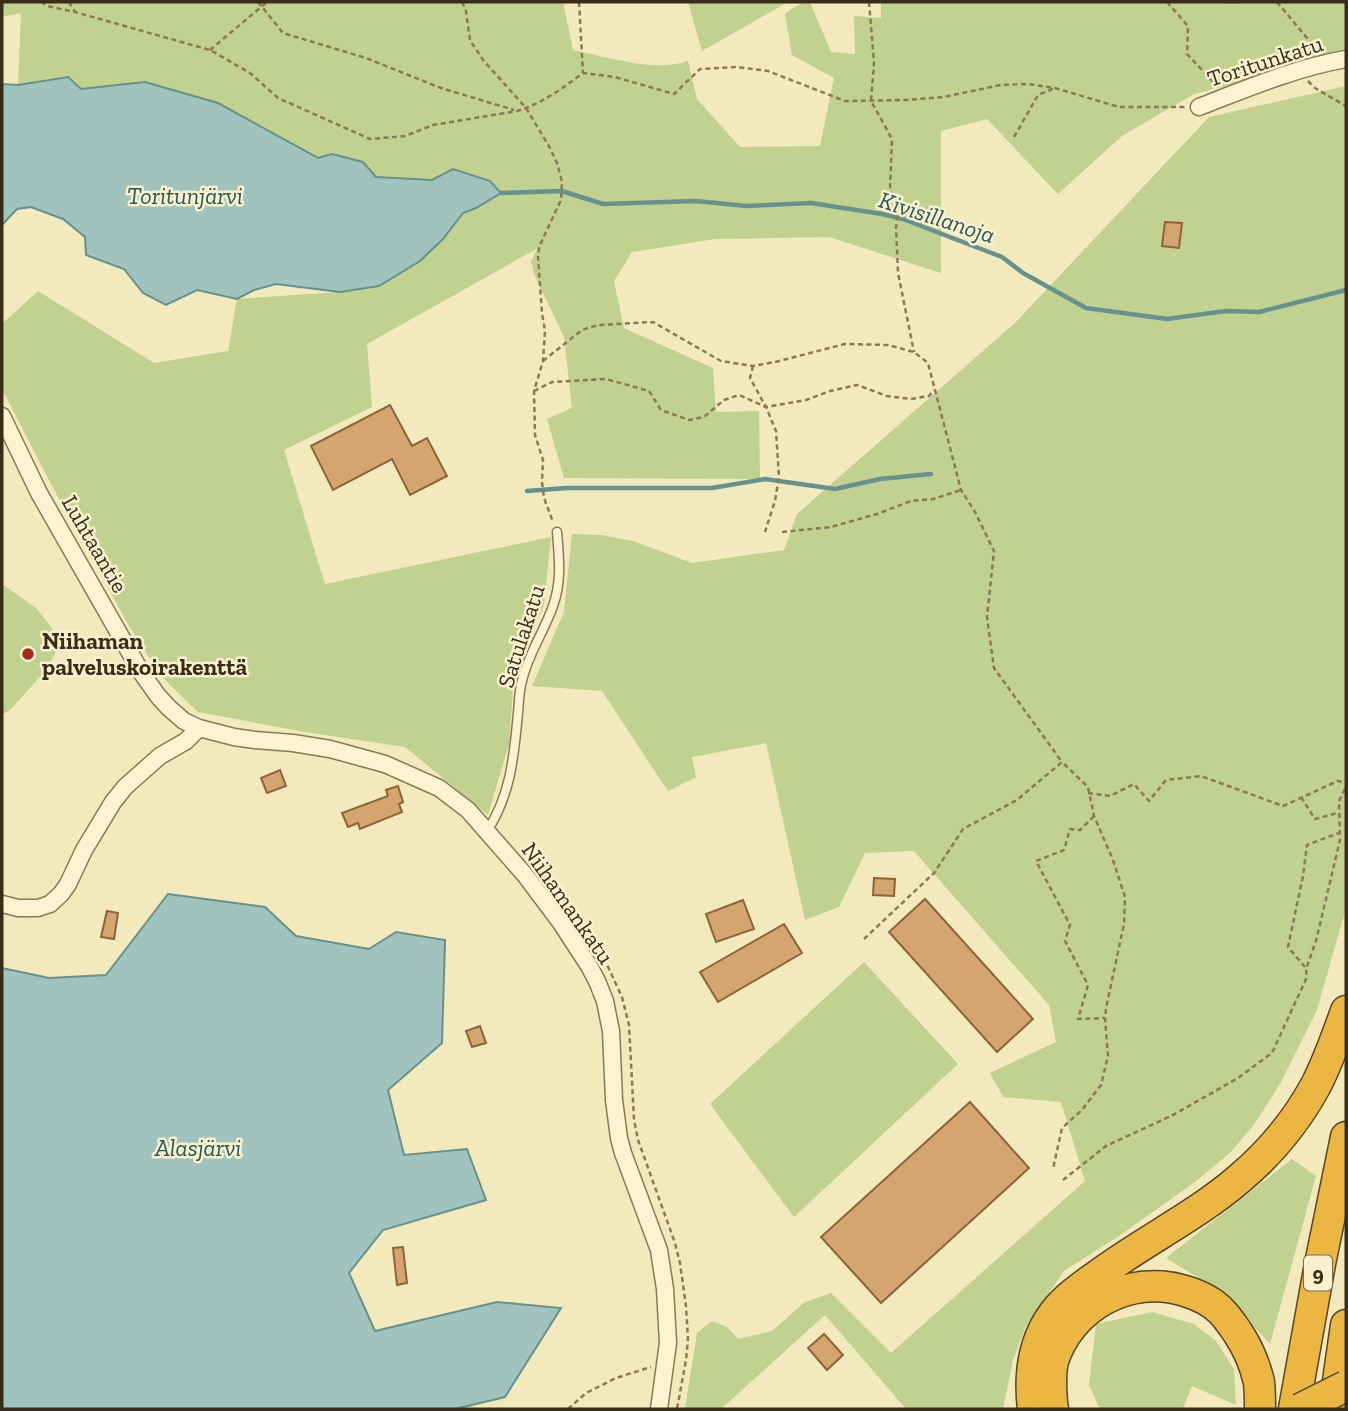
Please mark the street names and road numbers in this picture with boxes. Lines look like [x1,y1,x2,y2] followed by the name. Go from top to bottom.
[1204,29,1326,93] street label: Toritunkatu
[56,490,134,598] street label: Luhtaantie
[491,581,551,691] street label: Satulakatu
[516,837,620,969] street label: Niihamankatu
[1304,1256,1332,1290] road number: 9

